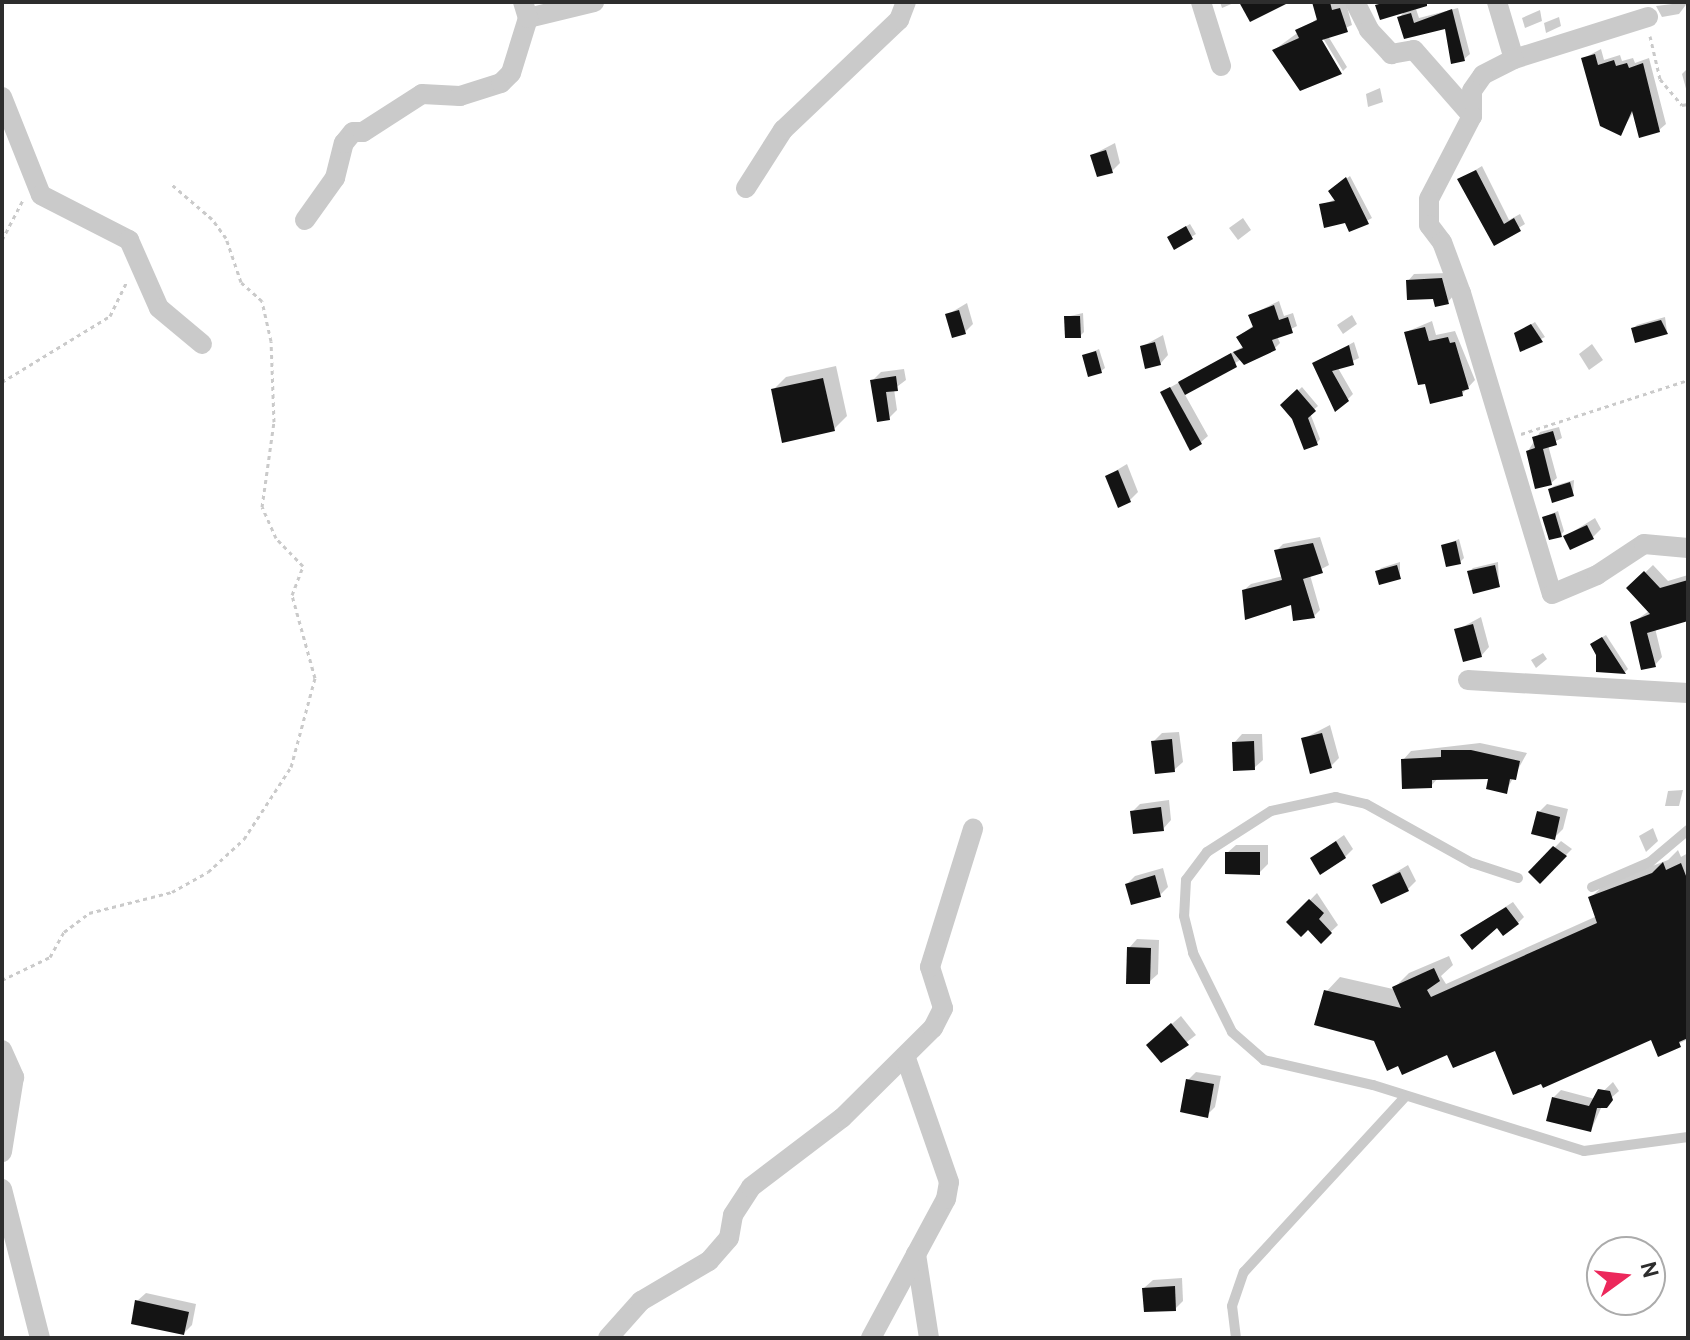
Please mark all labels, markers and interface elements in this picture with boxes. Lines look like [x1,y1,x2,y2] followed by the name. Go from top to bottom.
[1586,1236,1666,1316] north arrow
[1633,1259,1663,1281] text: N

